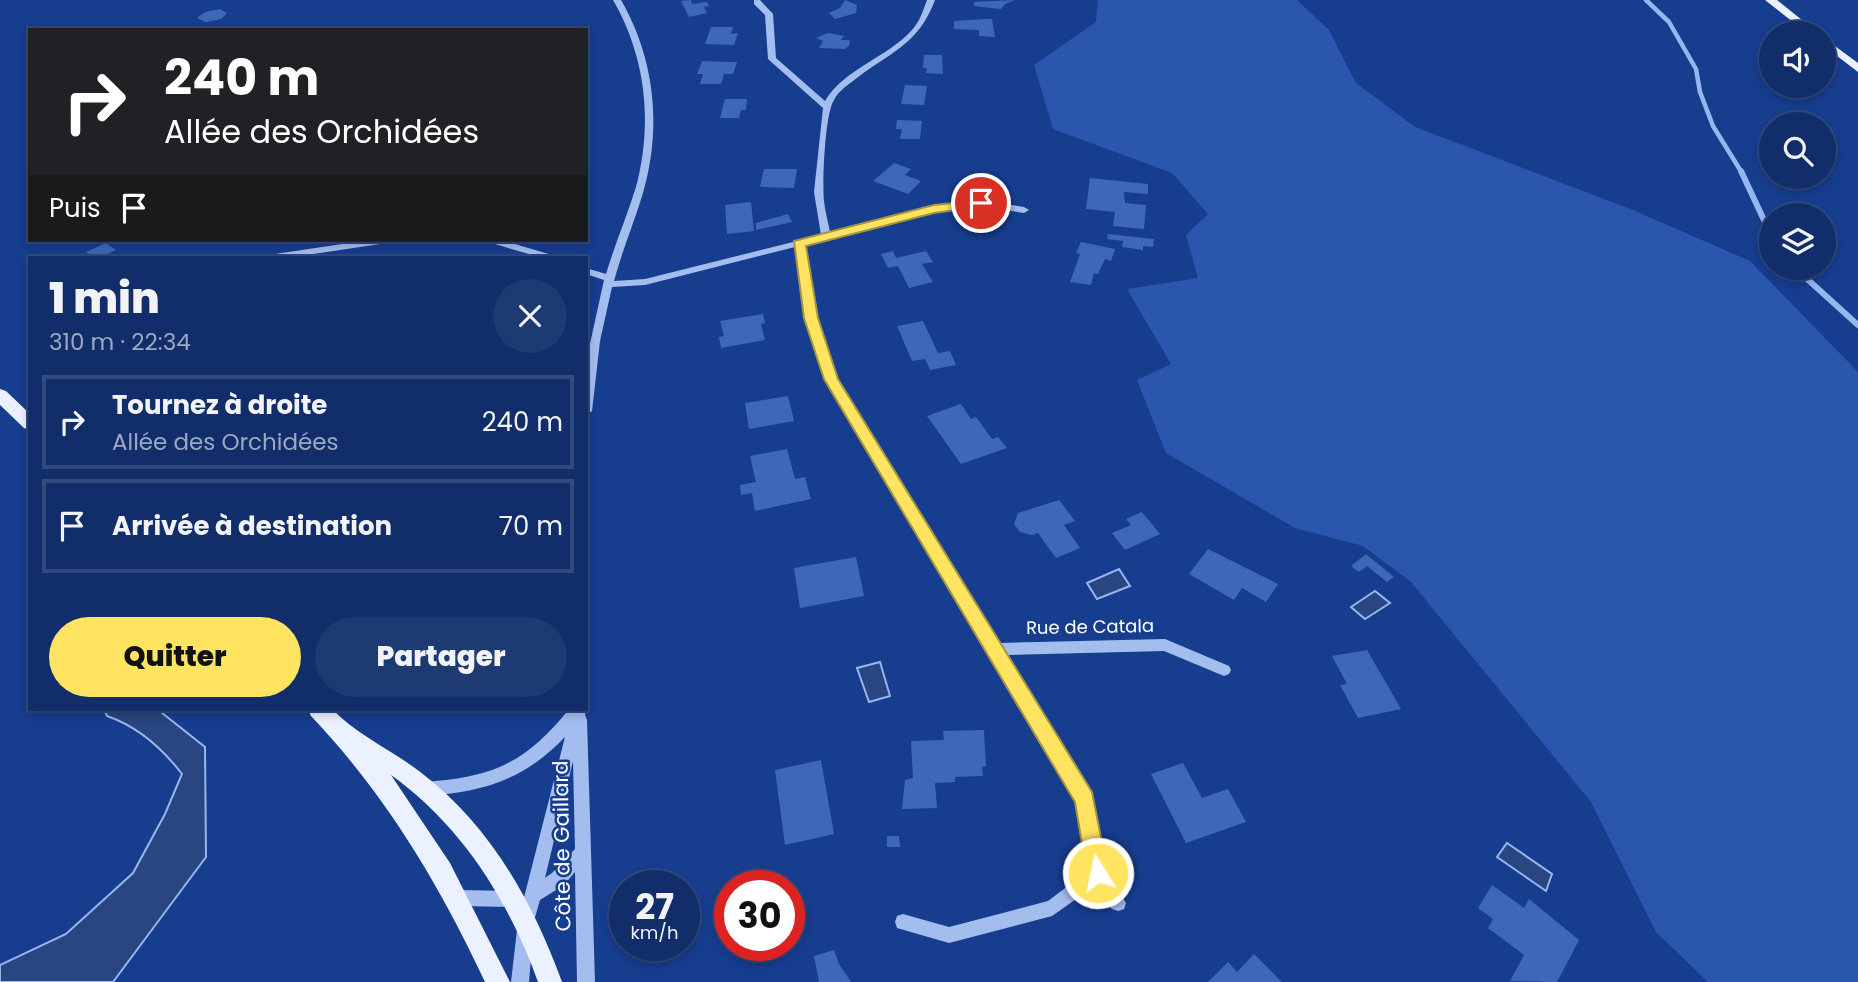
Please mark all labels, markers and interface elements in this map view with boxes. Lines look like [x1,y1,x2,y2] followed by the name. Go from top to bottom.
[1759,21,1836,280] map controls
[1759,21,1836,98] button: sound
[164,44,319,112] text: 240 m
[49,56,140,147] icon: right
[164,109,479,154] text: Allée des Orchidées
[1759,112,1836,189] button: search
[951,173,1011,233] pin
[962,184,1000,222] icon: arrive
[115,189,153,227] icon: arrive
[49,190,101,226] text: Puis
[1759,203,1836,280] button: layers
[49,269,160,328] text: 1 min
[493,279,567,353] button: close
[49,326,191,358] text: 310 m · 22:34
[112,387,327,423] text: Tournez à droite
[53,403,91,441] icon: right
[482,404,563,440] text: 240 m
[112,426,339,458] text: Allée des Orchidées
[53,507,91,545] icon: arrive
[112,508,392,544] text: Arrivée à destination
[499,508,563,544] text: 70 m
[1026,613,1154,640] street label: Rue de Catala
[49,617,301,697] button: Quitter
[315,617,567,697] button: Partager
[546,760,577,932] street label: Côte de Gaillard
[1061,836,1135,910] position arrow
[714,870,805,961] speed limit sign: 30
[635,882,674,931] text: 27
[631,920,678,945] text: km/h

